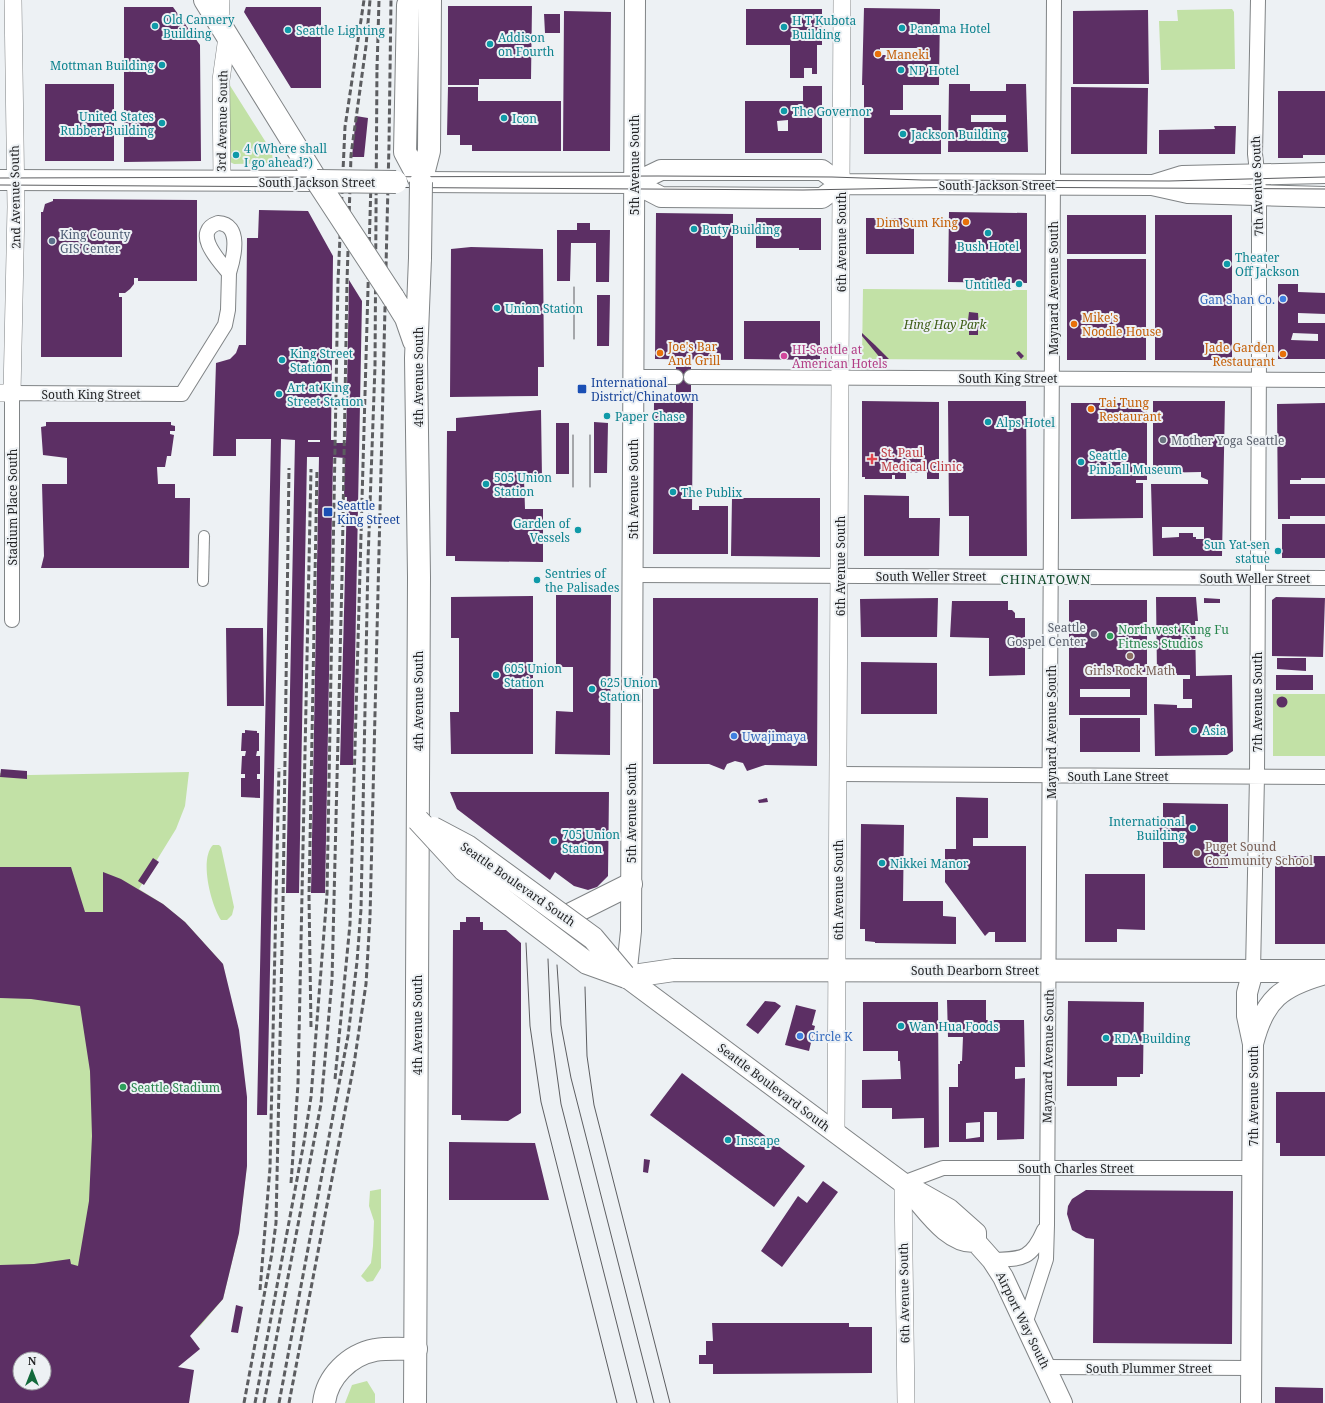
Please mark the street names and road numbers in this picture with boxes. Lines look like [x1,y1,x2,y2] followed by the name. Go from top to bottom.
[213,70,231,172] street label: 3rd Avenue South
[626,114,643,215] street label: 5th Avenue South
[1247,135,1267,237] street label: 7th Avenue South
[6,145,24,249] street label: 2nd Avenue South
[259,174,375,191] street label: South Jackson Street
[939,177,1055,194] street label: South Jackson Street
[833,191,850,292] street label: 6th Avenue South
[1045,221,1062,355] street label: Maynard Avenue South
[410,326,427,427] street label: 4th Avenue South
[958,370,1058,387] street label: South King Street
[41,386,141,403] street label: South King Street
[625,438,642,539] street label: 5th Avenue South
[4,448,21,565] street label: Stadium Place South
[832,515,849,616] street label: 6th Avenue South
[876,568,986,585] street label: South Weller Street
[1200,570,1310,587] street label: South Weller Street
[410,650,427,751] street label: 4th Avenue South
[1249,651,1266,752] street label: 7th Avenue South
[1043,665,1060,799] street label: Maynard Avenue South
[623,762,640,863] street label: 5th Avenue South
[1067,768,1169,785] street label: South Lane Street
[457,838,579,930] street label: Seattle Boulevard South
[830,839,847,940] street label: 6th Avenue South
[911,962,1039,979] street label: South Dearborn Street
[409,974,426,1075] street label: 4th Avenue South
[1038,988,1058,1123] street label: Maynard Avenue South
[714,1039,834,1135] street label: Seattle Boulevard South
[1245,1045,1262,1146] street label: 7th Avenue South
[1018,1160,1134,1177] street label: South Charles Street
[895,1242,913,1343] street label: 6th Avenue South
[992,1269,1054,1372] street label: Airport Way South
[1086,1360,1212,1377] street label: South Plummer Street

